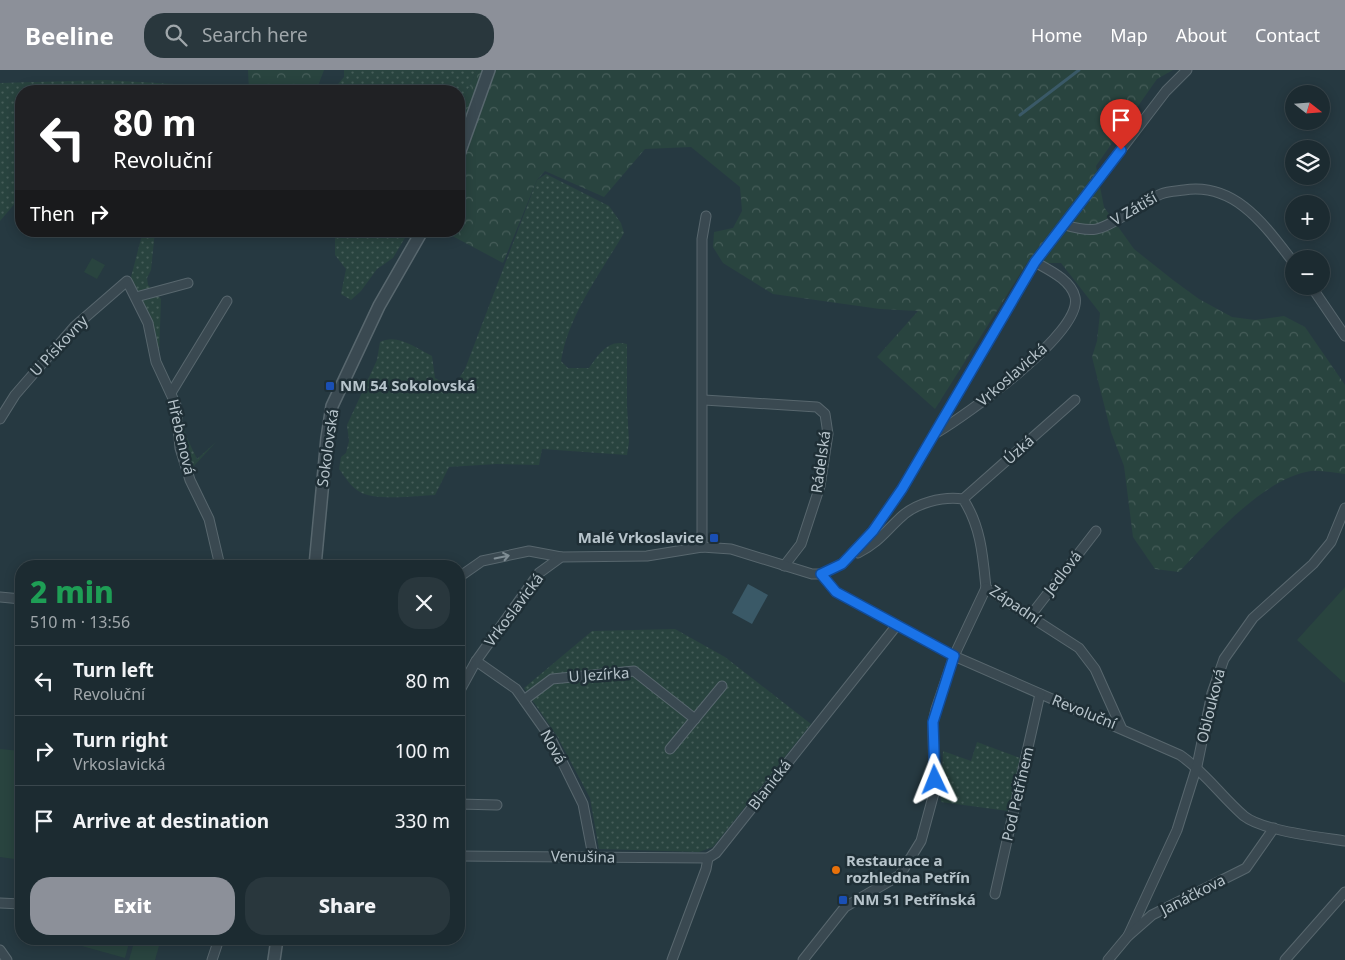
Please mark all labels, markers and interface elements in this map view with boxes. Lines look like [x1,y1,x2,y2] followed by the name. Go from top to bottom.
[144,13,494,58] search box
[25,19,114,52] text: Beeline
[162,21,190,49] icon: search
[202,22,308,48] text: Search here
[1031,23,1082,47] text: Home
[1110,23,1148,47] text: Map
[1176,23,1227,47] text: About
[1255,23,1320,47] text: Contact
[1285,85,1330,130] north arrow
[1285,85,1330,295] map controls
[113,99,196,146] text: 80 m
[1100,99,1142,150] pin
[30,105,95,170] icon: left
[1107,106,1135,134] icon: arrive
[1285,140,1330,185] button: layers
[113,144,212,174] text: Revoluční
[1107,186,1161,229] street label: V Zátiší
[1285,195,1330,240] button: +
[85,200,113,228] icon: right
[30,201,75,227] text: Then
[1285,250,1330,295] button: −
[25,310,92,380] street label: U Pískovny
[972,338,1051,410] street label: Vrkoslavická
[340,375,476,395] place label: NM 54 Sokolovská
[324,380,336,392] marker: NM 54 Sokolovská
[164,397,200,477] street label: Hřebenová
[312,408,342,488] street label: Sokolovská
[806,429,834,494] street label: Rádelská
[999,430,1038,468] street label: Úzká
[578,527,704,547] place label: Malé Vrkoslavice
[708,532,720,544] marker: Malé Vrkoslavice
[1038,546,1086,600] street label: Jedlová
[494,552,510,561] one-way arrow
[479,569,547,650] street label: Vrkoslavická
[30,571,114,612] text: 2 min
[398,577,450,629] button: close
[986,580,1046,629] street label: Západní
[30,611,130,633] text: 510 m · 13:56
[73,657,154,683] text: Turn left
[568,662,630,686] street label: U Jezírka
[1191,666,1229,745] street label: Oblouková
[30,667,58,695] icon: left
[406,668,450,694] text: 80 m
[73,683,145,705] text: Revoluční
[1049,689,1121,733] street label: Revoluční
[536,726,571,767] street label: Nová
[73,727,168,753] text: Turn right
[30,737,58,765] icon: right
[395,738,450,764] text: 100 m
[996,745,1038,843] street label: Pod Petřínem
[73,753,166,775] text: Vrkoslavická
[908,753,960,805] position arrow
[743,755,795,814] street label: Blanická
[30,807,58,835] icon: arrive
[73,808,269,834] text: Arrive at destination
[395,808,450,834] text: 330 m
[551,845,615,867] street label: Venušina
[846,850,970,887] place label: Restaurace a rozhledna Petřín
[830,864,842,876] marker: Restaurace a rozhledna Petřín
[1155,869,1228,920] street label: Janáčkova
[30,877,235,935] button: Exit
[245,877,450,935] button: Share
[853,889,976,909] place label: NM 51 Petřínská
[837,894,849,906] marker: NM 51 Petřínská

